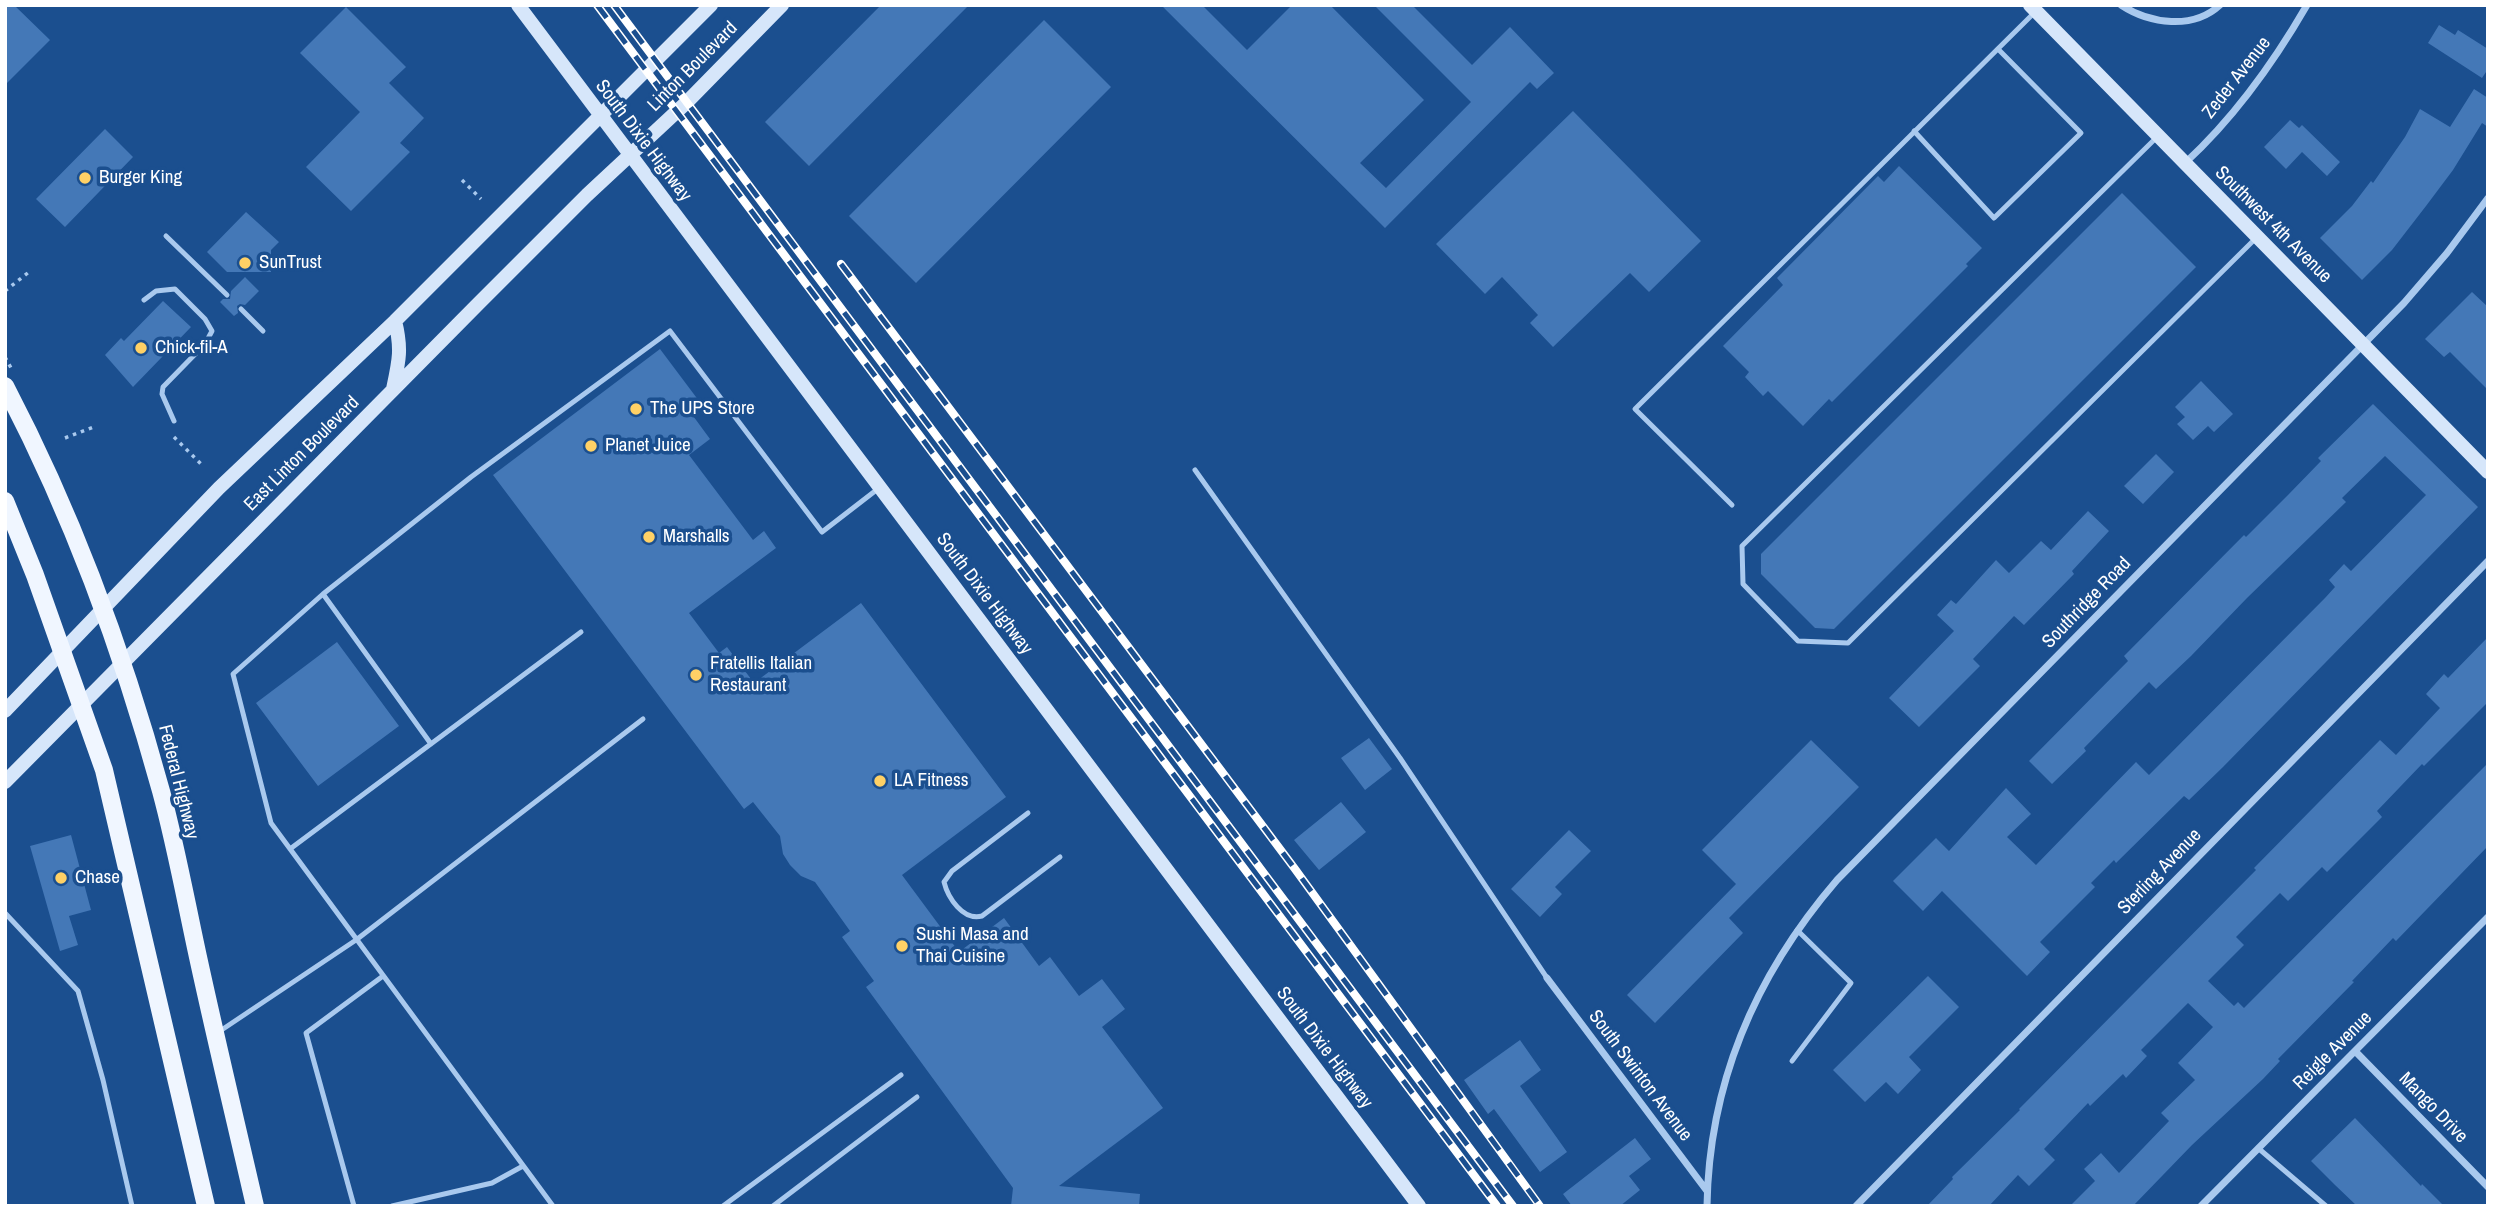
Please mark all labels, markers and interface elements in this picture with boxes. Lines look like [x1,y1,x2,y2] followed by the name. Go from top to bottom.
[643,17,743,117] street label: Linton Boulevard
[2198,33,2276,123] street label: Zeder Avenue
[590,76,696,206] street label: South Dixie Highway
[2210,162,2336,288] street label: Southwest 4th Avenue
[99,167,182,189] place label: Burger King
[77,170,93,186] marker: Burger King
[259,252,322,274] place label: SunTrust
[237,255,253,271] marker: SunTrust
[155,337,228,359] place label: Chick-fil-A
[133,340,149,356] marker: Chick-fil-A
[240,392,364,516] street label: East Linton Boulevard
[650,398,755,420] place label: The UPS Store
[628,401,644,417] marker: The UPS Store
[605,435,691,457] place label: Planet Juice
[583,438,599,454] marker: Planet Juice
[663,526,730,548] place label: Marshalls
[641,529,657,545] marker: Marshalls
[931,529,1037,659] street label: South Dixie Highway
[2038,553,2136,653] street label: Southridge Road
[710,653,812,697] place label: Fratellis Italian Restaurant
[688,667,704,683] marker: Fratellis Italian Restaurant
[153,722,203,842] street label: Federal Highway
[894,770,968,792] place label: LA Fitness
[872,773,888,789] marker: LA Fitness
[2113,824,2207,920] street label: Sterling Avenue
[75,867,120,889] place label: Chase
[53,870,69,886] marker: Chase
[916,924,1029,968] place label: Sushi Masa and Thai Cuisine
[894,938,910,954] marker: Sushi Masa and Thai Cuisine
[1271,983,1377,1113] street label: South Dixie Highway
[1583,1006,1697,1146] street label: South Swinton Avenue
[2289,1007,2377,1095] street label: Reigle Avenue
[2394,1068,2472,1148] street label: Mango Drive

